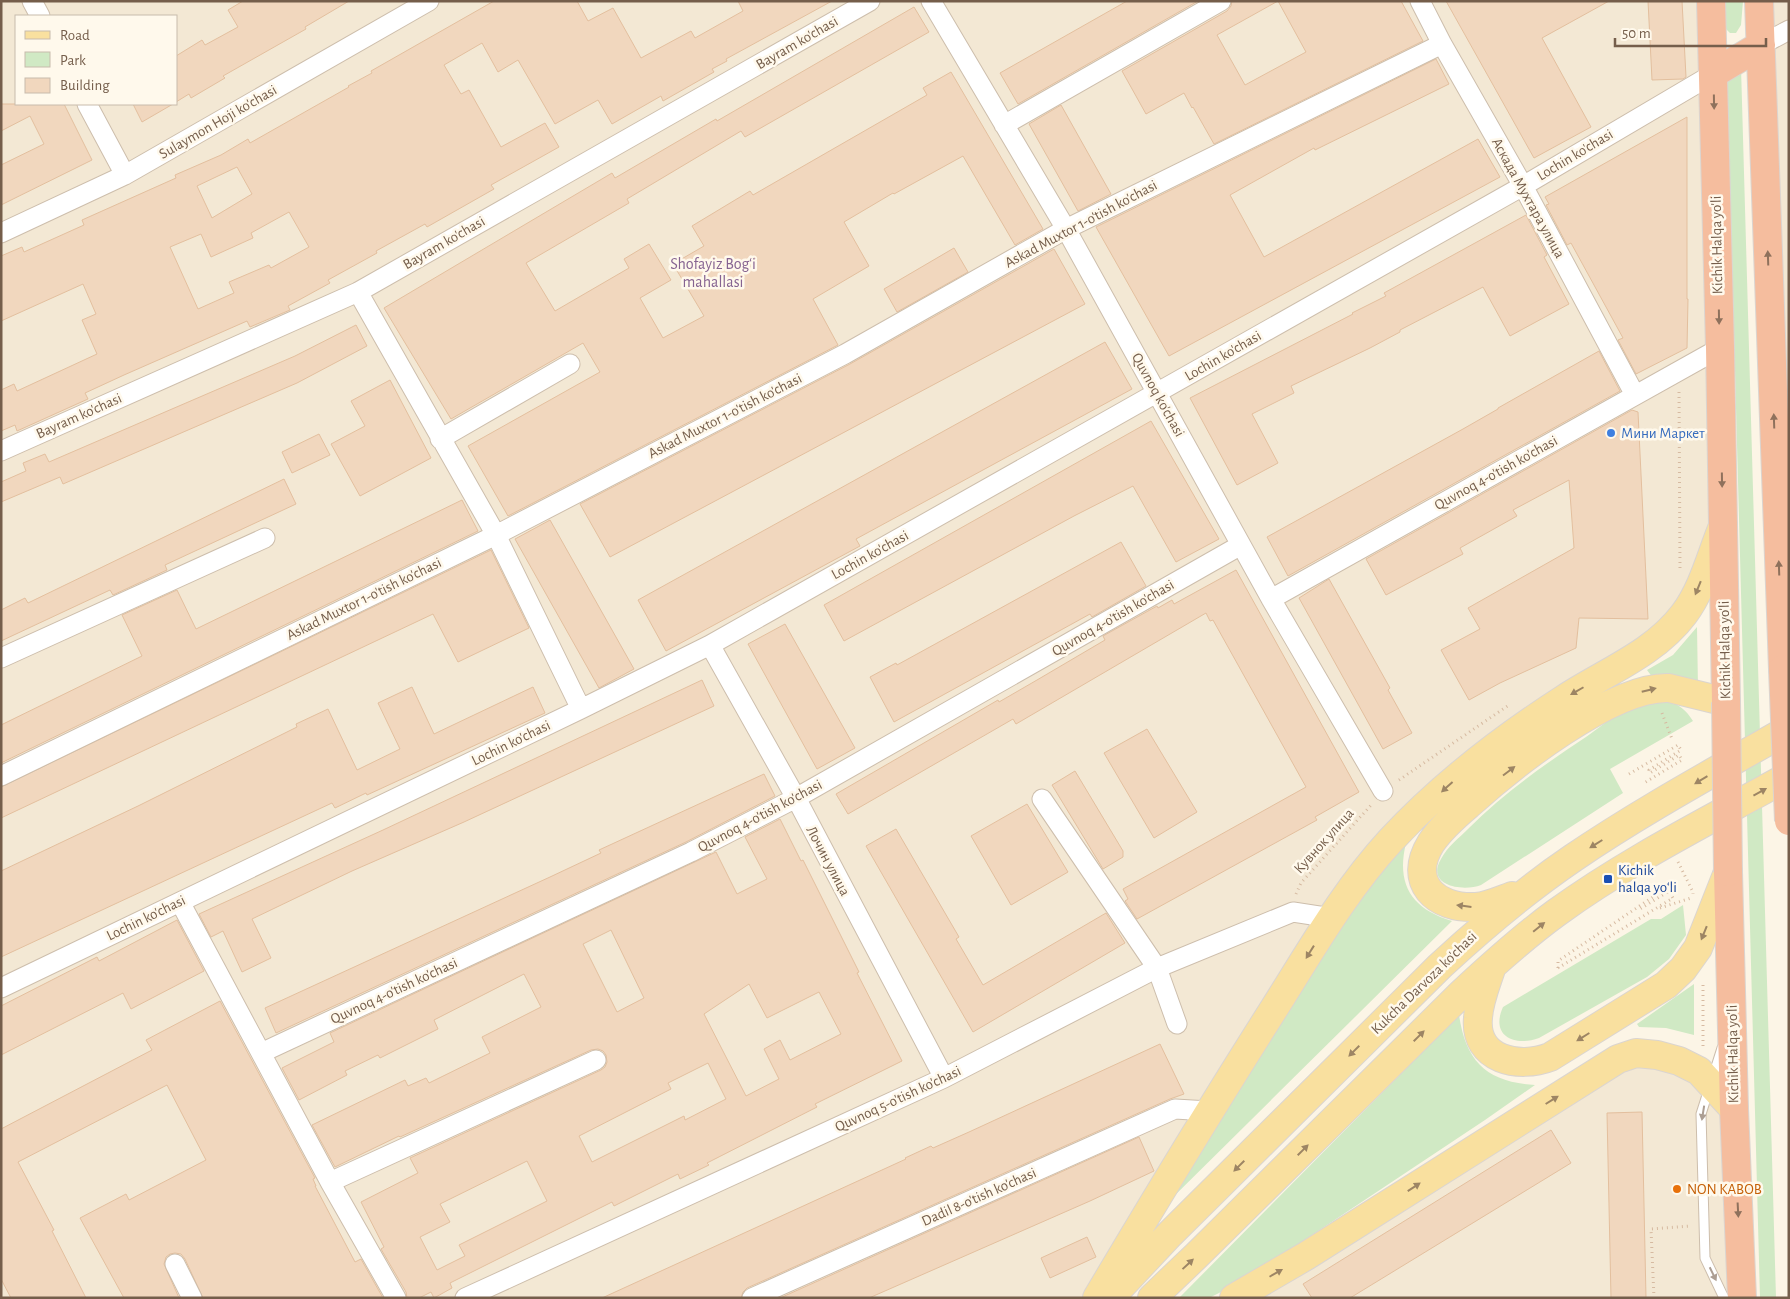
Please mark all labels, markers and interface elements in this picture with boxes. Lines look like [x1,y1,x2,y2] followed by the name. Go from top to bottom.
[753,14,841,72] street label: Bayram ko'chasi
[15,15,178,105] legend
[1615,15,1766,47] scale bar
[1622,26,1651,41] text: 50 m
[60,28,90,43] text: Road
[60,53,86,68] text: Park
[60,78,110,93] text: Building
[157,82,279,162] street label: Sulaymon Hoji ko'chasi
[1710,95,1718,111] one-way arrow
[1534,127,1616,183] street label: Lochin ko'chasi
[1489,135,1567,261] street label: Аскада Мухтара улица
[1002,177,1160,271] street label: Askad Muxtor 1-o'tish ko'chasi
[1709,196,1725,294] street label: Kichik Halqa yo'li
[400,214,488,272] street label: Bayram ko'chasi
[1764,250,1772,266] one-way arrow
[670,256,756,290] district label: Shofayiz Bogʻi mahallasi
[1715,310,1723,326] one-way arrow
[1182,328,1264,384] street label: Lochin ko'chasi
[1129,351,1187,439] street label: Quvnoq ko'chasi
[646,371,804,461] street label: Askad Muxtor 1-o'tish ko'chasi
[34,390,124,442] street label: Bayram ko'chasi
[1770,412,1778,428] one-way arrow
[1621,426,1705,441] place label: Мини Маркет
[1605,427,1617,439] marker: Мини Маркет
[1432,433,1560,513] street label: Quvnoq 4-o'tish ko'chasi
[1718,472,1726,488] one-way arrow
[829,528,911,582] street label: Lochin ko'chasi
[284,555,444,643] street label: Askad Muxtor 1-o'tish ko'chasi
[1775,560,1783,576] one-way arrow
[1049,577,1177,659] street label: Quvnoq 4-o'tish ko'chasi
[1694,581,1702,595] one-way arrow
[1717,601,1733,699] street label: Kichik Halqa yo'li
[1571,686,1584,695] one-way arrow
[1641,686,1656,694] one-way arrow
[469,717,553,769] street label: Lochin ko'chasi
[1502,765,1515,776] one-way arrow
[1695,775,1708,784] one-way arrow
[695,777,825,855] street label: Quvnoq 4-o'tish ko'chasi
[1441,781,1453,793] one-way arrow
[1753,788,1767,796] one-way arrow
[1291,806,1357,876] street label: Кувнок улица
[803,824,853,899] street label: Лочин улица
[1590,839,1603,848] one-way arrow
[1618,863,1677,895] place label: Kichik halqa yoʻli
[1602,873,1614,885] marker: Kichik halqa yoʻli
[104,892,188,944] street label: Lochin ko'chasi
[1456,902,1472,910] one-way arrow
[1532,921,1545,932] one-way arrow
[1699,926,1707,940] one-way arrow
[1368,929,1480,1037] street label: Kukcha Darvoza ko'chasi
[1305,945,1315,958] one-way arrow
[328,955,460,1027] street label: Quvnoq 4-o'tish ko'chasi
[1725,1005,1741,1103] street label: Kichik Halqa yo'li
[1412,1030,1424,1042] one-way arrow
[1577,1032,1590,1041] one-way arrow
[1348,1045,1360,1057] one-way arrow
[833,1063,963,1135] street label: Quvnoq 5-o'tish ko'chasi
[1545,1096,1558,1105] one-way arrow
[1699,1106,1707,1122] one-way arrow
[1297,1144,1309,1156] one-way arrow
[1233,1160,1245,1172] one-way arrow
[919,1165,1039,1229] street label: Dadil 8-o'tish ko'chasi
[1687,1182,1762,1197] place label: NON KABOB
[1408,1183,1421,1192] one-way arrow
[1671,1183,1683,1195] marker: NON KABOB
[1735,1202,1743,1218] one-way arrow
[1181,1258,1193,1270] one-way arrow
[1709,1266,1717,1281] one-way arrow
[1270,1269,1283,1278] one-way arrow

